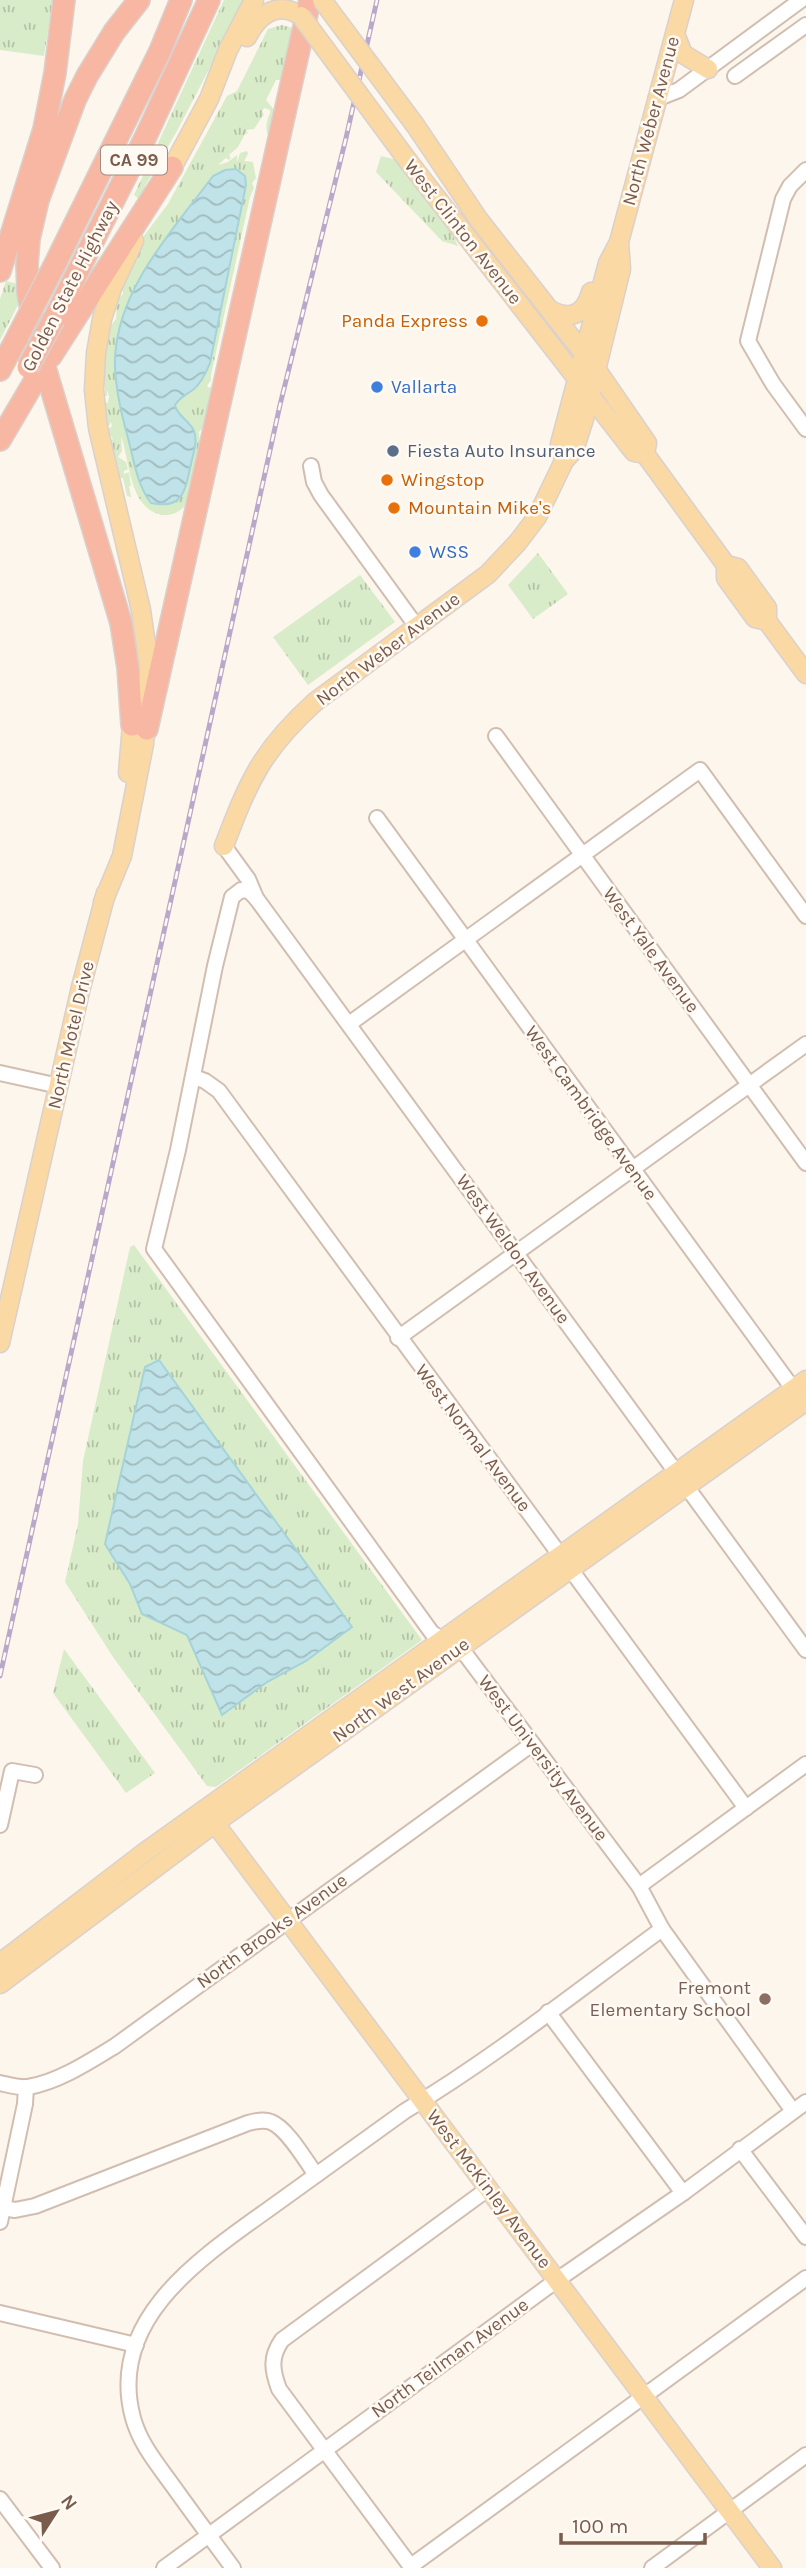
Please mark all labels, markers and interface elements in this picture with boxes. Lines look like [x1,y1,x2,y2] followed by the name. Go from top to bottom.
[618,34,684,208] street label: North Weber Avenue
[101,146,167,174] road number: CA 99
[400,155,526,309] street label: West Clinton Avenue
[17,197,123,375] street label: Golden State Highway
[341,310,468,332] place label: Panda Express
[474,313,490,329] marker: Panda Express
[391,376,457,398] place label: Vallarta
[369,379,385,395] marker: Vallarta
[407,440,596,462] place label: Fiesta Auto Insurance
[385,443,401,459] marker: Fiesta Auto Insurance
[401,469,484,491] place label: Wingstop
[379,472,395,488] marker: Wingstop
[408,497,551,519] place label: Mountain Mike's
[386,500,402,516] marker: Mountain Mike's
[429,541,469,563] place label: WSS
[407,544,423,560] marker: WSS
[312,588,464,710] street label: North Weber Avenue
[598,883,704,1017] street label: West Yale Avenue
[43,959,99,1111] street label: North Motel Drive
[520,1021,662,1205] street label: West Cambridge Avenue
[451,1170,575,1328] street label: West Weldon Avenue
[410,1360,536,1516] street label: West Normal Avenue
[328,1633,474,1747] street label: North West Avenue
[473,1671,613,1845] street label: West University Avenue
[192,1869,352,1993] street label: North Brooks Avenue
[590,1977,751,2021] place label: Fremont Elementary School
[757,1991,773,2007] marker: Fremont Elementary School
[422,2105,556,2273] street label: West McKinley Avenue
[367,2294,533,2422] street label: North Teilman Avenue
[21,2477,91,2547] north arrow
[56,2491,82,2515] text: N
[561,2502,704,2546] scale bar
[572,2514,629,2538] text: 100 m

